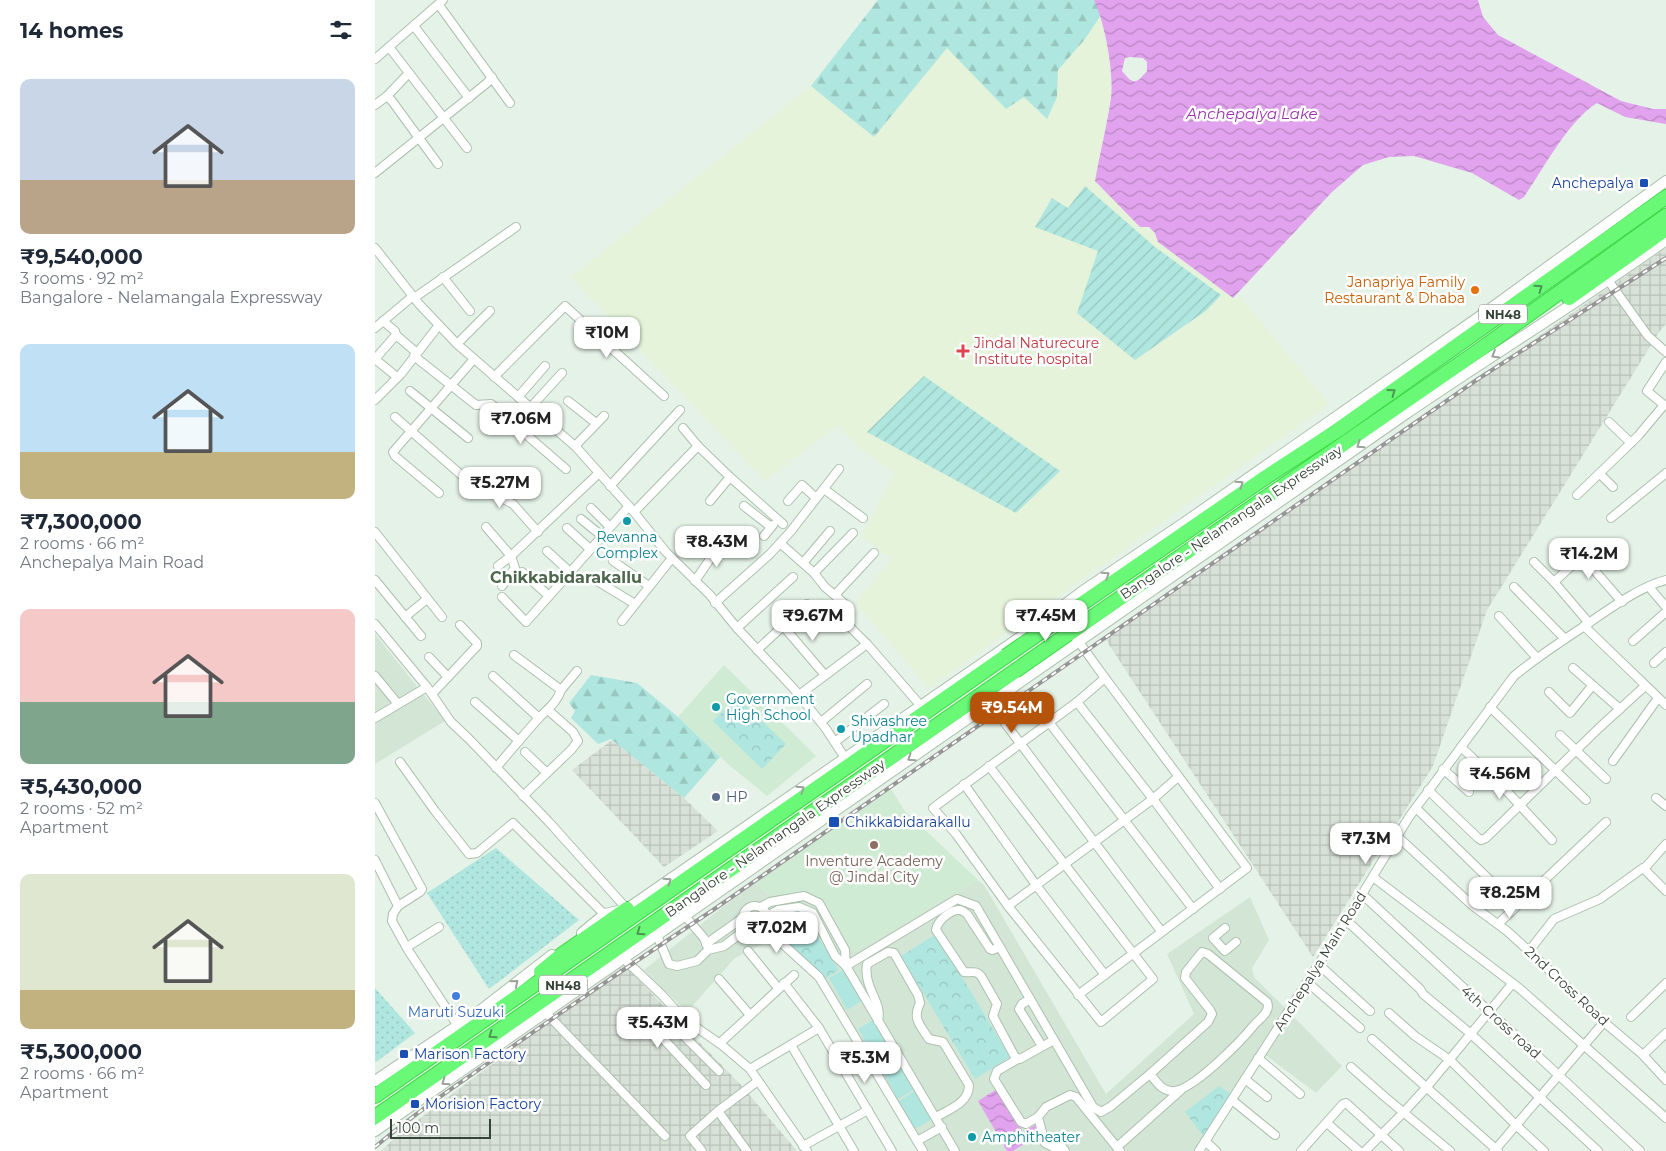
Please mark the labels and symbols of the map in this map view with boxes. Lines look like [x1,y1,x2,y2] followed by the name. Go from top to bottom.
[1185,104,1318,123] water label: Anchepalya Lake
[1552,174,1634,192] place label: Anchepalya
[1638,177,1650,189] marker: Anchepalya
[1324,273,1465,307] place label: Janapriya Family Restaurant & Dhaba
[1469,284,1481,296] marker: Janapriya Family Restaurant & Dhaba
[1534,285,1543,294] one-way arrow
[1479,304,1527,324] road number: NH48
[577,316,637,359] pin: ₹10M
[973,334,1099,368] place label: Jindal Naturecure Institute hospital
[956,344,970,358] marker: Jindal Naturecure Institute hospital
[1491,348,1500,358] one-way arrow
[1386,389,1396,398] one-way arrow
[480,402,562,445] pin: ₹7.06M
[1356,439,1366,448] one-way arrow
[1116,440,1346,603] street label: Bangalore - Nelamangala Expressway
[459,466,541,509] pin: ₹5.27M
[1235,481,1244,490] one-way arrow
[621,515,633,527] marker: Revanna Complex
[676,526,758,568] pin: ₹8.43M
[596,528,659,562] place label: Revanna Complex
[1548,538,1630,580] pin: ₹14.2M
[490,568,642,587] district label: Chikkabidarakallu
[1101,572,1110,582] one-way arrow
[772,600,854,642] pin: ₹9.67M
[1005,600,1087,642] pin: ₹7.45M
[726,690,815,724] place label: Government High School
[971,692,1053,734] pin: ₹9.54M
[710,701,722,713] marker: Government High School
[851,712,927,746] place label: Shivashree Upadhar
[835,723,847,735] marker: Shivashree Upadhar
[907,752,917,761] one-way arrow
[662,755,889,921] street label: Bangalore - Nelamangala Expressway
[1459,758,1541,800] pin: ₹4.56M
[795,786,805,795] one-way arrow
[726,788,747,806] place label: HP
[710,791,722,803] marker: HP
[845,813,971,831] place label: Chikkabidarakallu
[827,815,841,829] marker: Chikkabidarakallu
[1331,822,1401,865] pin: ₹7.3M
[868,839,880,851] marker: Inventure Academy @ Jindal City
[805,852,943,886] place label: Inventure Academy @ Jindal City
[1469,876,1551,919] pin: ₹8.25M
[662,878,671,887] one-way arrow
[1270,888,1370,1034] street label: Anchepalya Main Road
[736,912,818,954] pin: ₹7.02M
[636,926,646,935] one-way arrow
[1521,942,1613,1030] street label: 2nd Cross Road
[539,976,587,994] road number: NH48
[510,980,519,989] one-way arrow
[1457,981,1545,1063] street label: 4th Cross road
[450,990,462,1002] marker: Maruti Suzuki
[408,1003,504,1021] place label: Maruti Suzuki
[617,1006,699,1049] pin: ₹5.43M
[488,1029,498,1038] one-way arrow
[830,1042,900,1084] pin: ₹5.3M
[414,1045,526,1063] place label: Marison Factory
[398,1048,410,1060] marker: Marison Factory
[442,1076,451,1085] one-way arrow
[425,1095,541,1113] place label: Morision Factory
[409,1098,421,1110] marker: Morision Factory
[390,1116,491,1139] scale bar
[982,1128,1081,1146] place label: Amphitheater
[966,1131,978,1143] marker: Amphitheater

